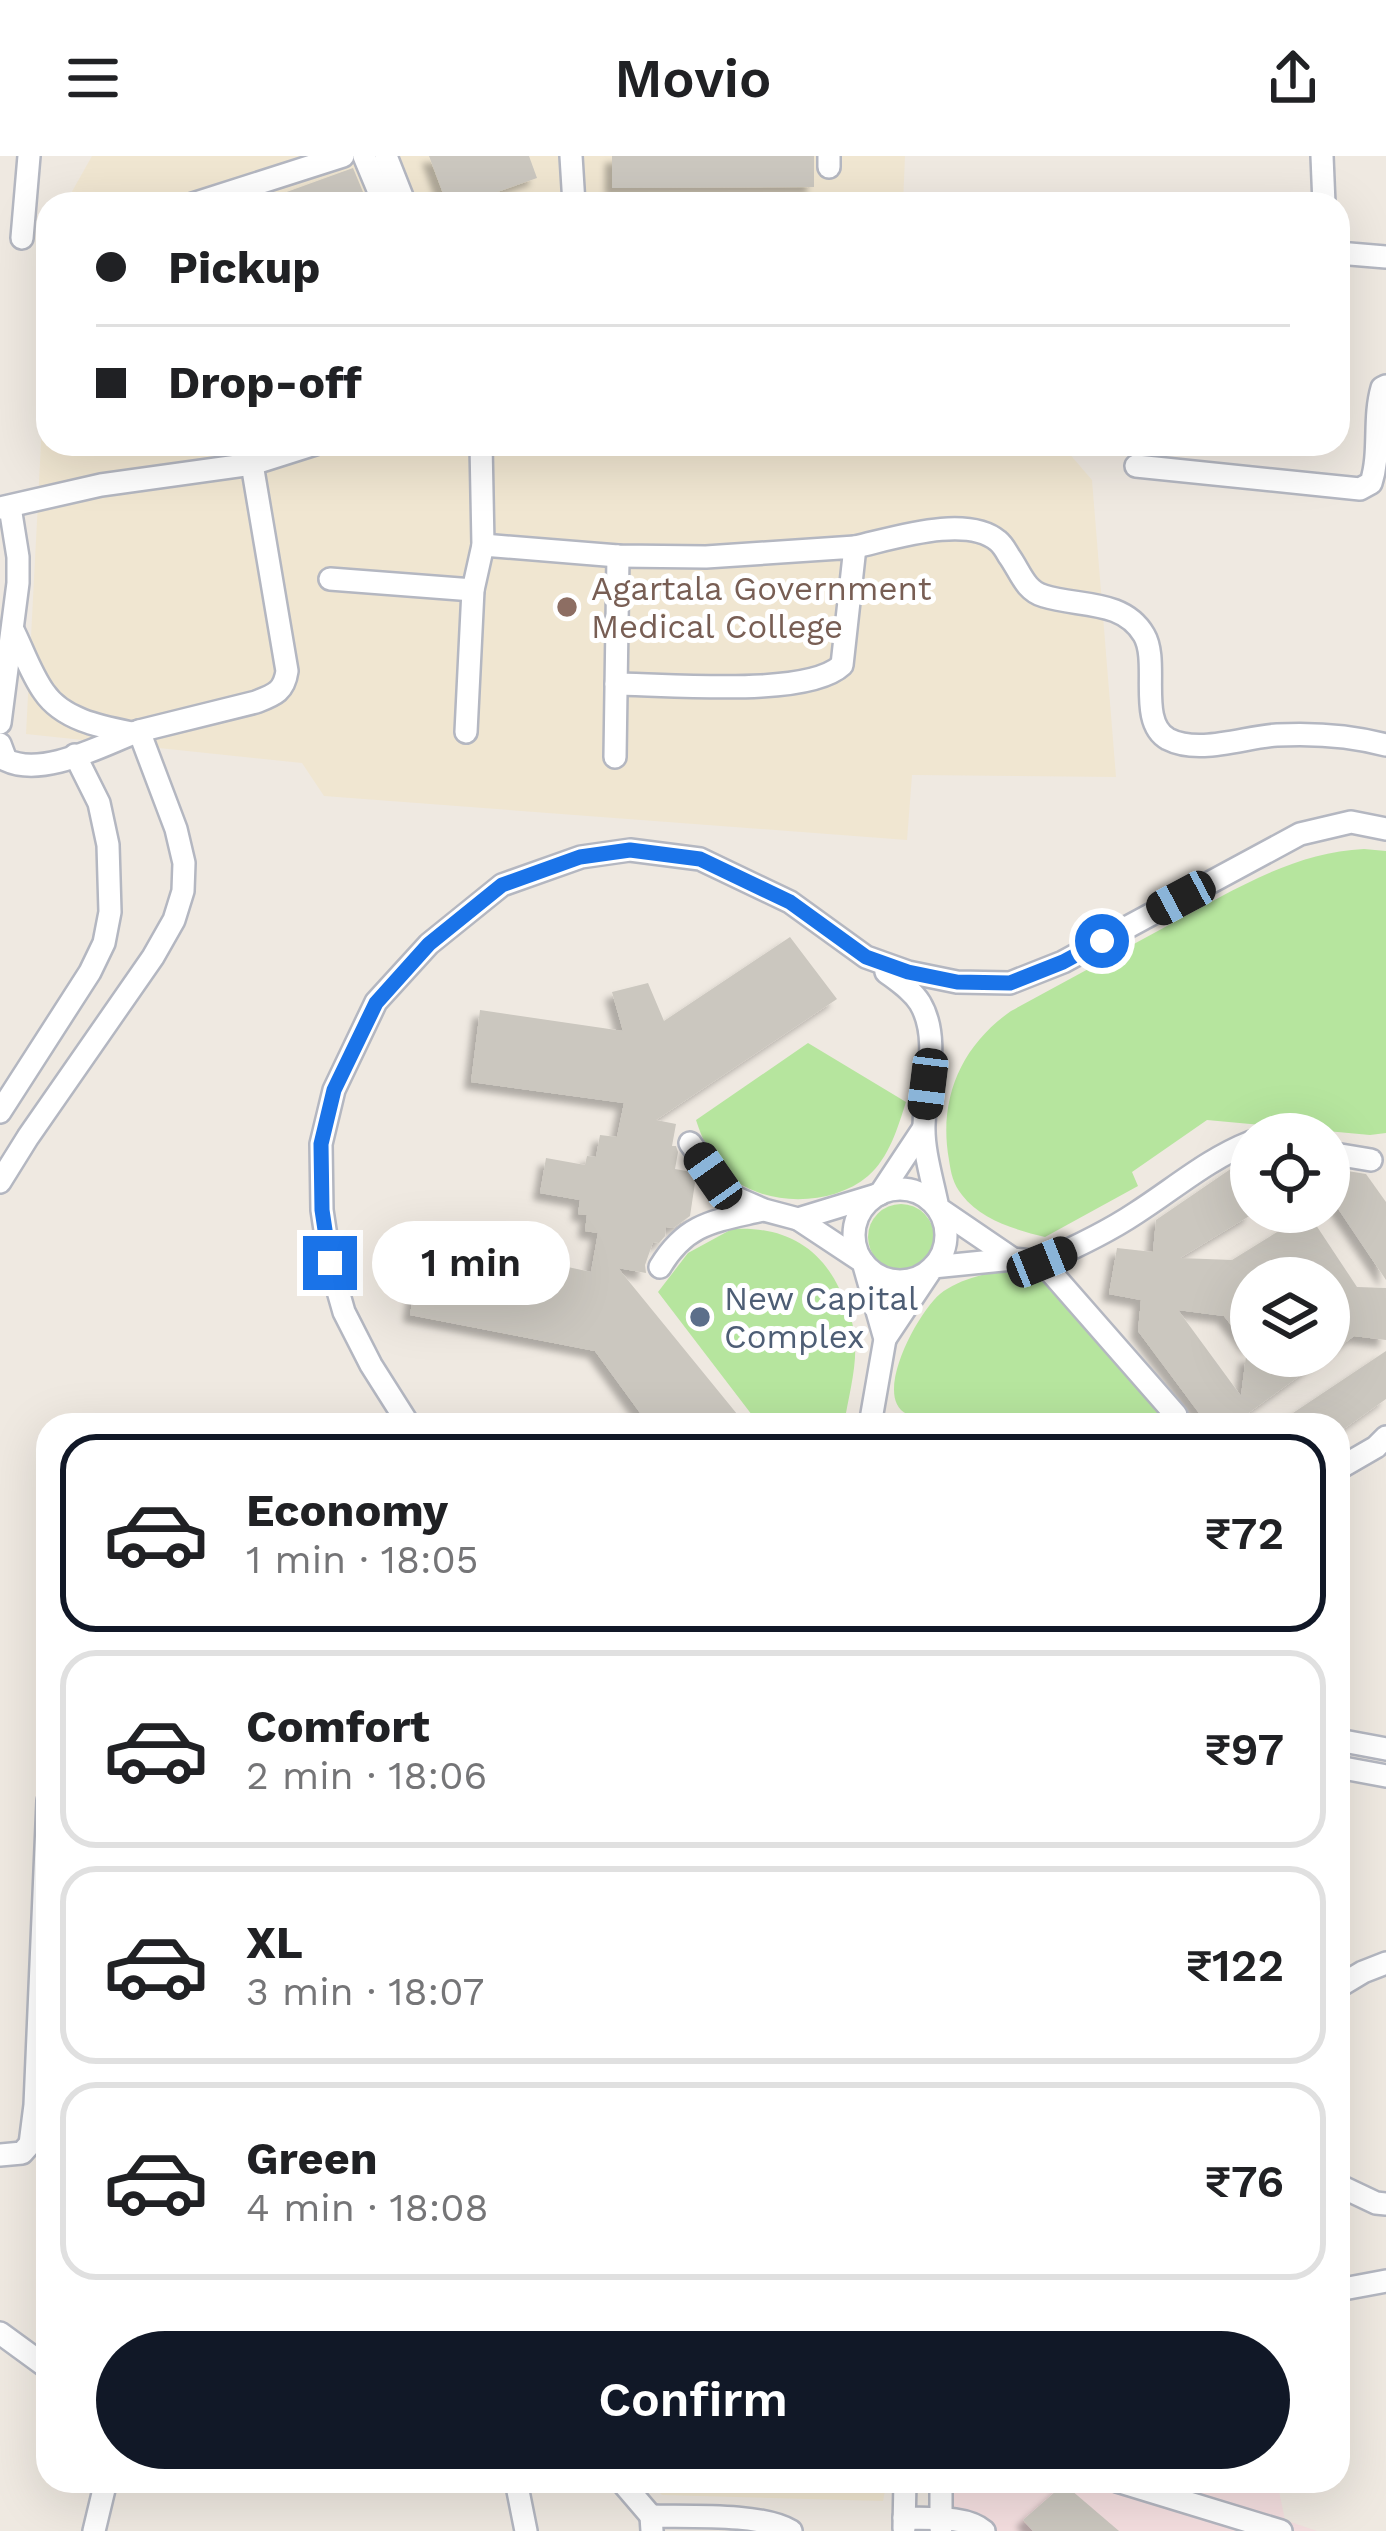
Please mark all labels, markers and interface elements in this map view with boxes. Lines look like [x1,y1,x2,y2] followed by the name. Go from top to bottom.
[60,45,126,111] icon: menu
[1260,45,1326,111] icon: share
[615,47,771,110] text: Movio
[168,241,320,294] text: Pickup
[168,356,362,409] text: Drop-off
[591,569,932,646] place label: Agartala Government Medical College
[554,594,580,620] marker: Agartala Government Medical College
[1141,865,1221,931] car
[1075,914,1129,968] route start
[906,1046,950,1122] car
[1230,1113,1350,1377] map controls
[1230,1113,1350,1233] button: locate
[678,1136,748,1216] car
[372,1221,570,1305] callout: 1 min
[1002,1232,1082,1292] car
[303,1236,357,1290] route end
[421,1240,521,1285] text: 1 min
[1230,1257,1350,1377] button: layers
[724,1279,918,1356] place label: New Capital Complex
[687,1304,713,1330] marker: New Capital Complex
[102,1479,210,1587] icon: car
[246,1484,448,1537] text: Economy
[1204,1507,1284,1560] text: ₹72
[246,1537,479,1582] text: 1 min · 18:05
[102,1695,210,1803] icon: car
[246,1700,430,1753] text: Comfort
[1204,1723,1284,1776] text: ₹97
[246,1753,487,1798] text: 2 min · 18:06
[102,1911,210,2019] icon: car
[246,1916,303,1969] text: XL
[1186,1939,1284,1992] text: ₹122
[246,1969,485,2014] text: 3 min · 18:07
[102,2127,210,2235] icon: car
[246,2132,378,2185] text: Green
[1205,2155,1284,2208] text: ₹76
[246,2185,489,2230] text: 4 min · 18:08
[96,2331,1290,2469] button: Confirm

